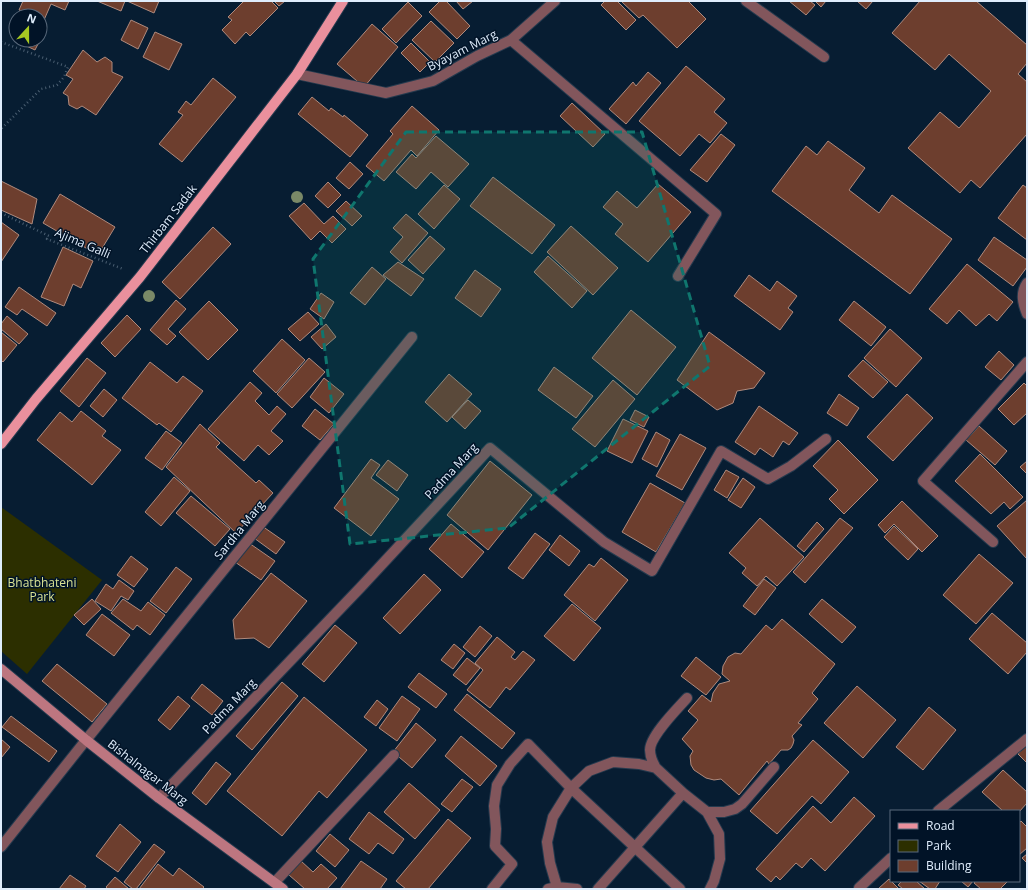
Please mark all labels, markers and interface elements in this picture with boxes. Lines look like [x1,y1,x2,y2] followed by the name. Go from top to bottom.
[8,8,48,48] north arrow
[25,10,39,27] text: N
[424,25,500,75] street label: Byayam Marg
[136,180,201,257] street label: Thirbam Sadak
[53,224,113,262] street label: Ajima Galli
[421,439,482,503] street label: Padma Marg
[210,496,268,563] street label: Sardha Marg
[8,574,76,605] park label: Bhatbhateni Park
[198,674,260,737] street label: Padma Marg
[104,735,192,809] street label: Bishalnagar Marg
[890,810,1020,882] legend
[926,817,955,834] text: Road
[926,837,952,854] text: Park
[926,857,972,874] text: Building

